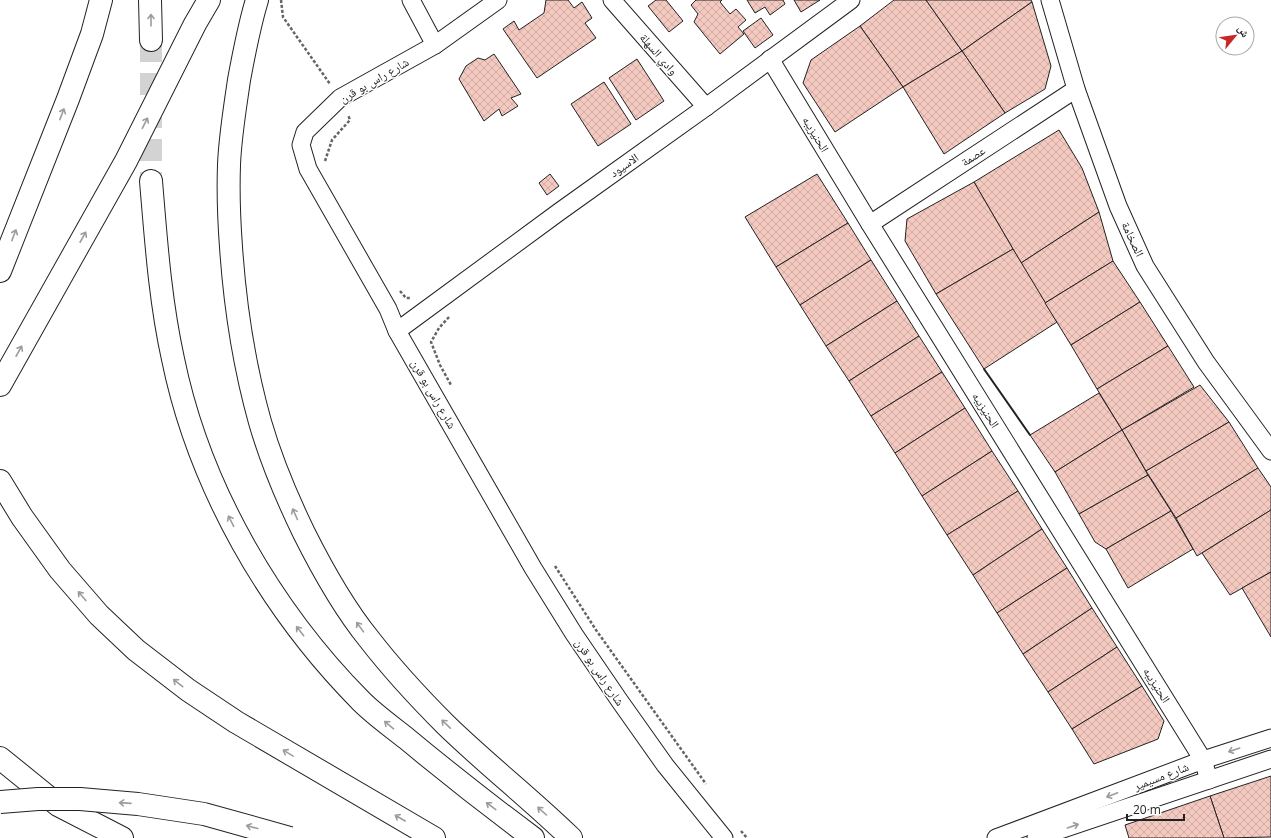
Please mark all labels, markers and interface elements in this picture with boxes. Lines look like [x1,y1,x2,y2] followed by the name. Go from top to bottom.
[147,14,155,27] one-way arrow
[1215,16,1255,56] north arrow
[1234,22,1254,40] text: ش
[635,29,682,80] street label: وادي السهلة
[336,53,412,107] street label: شارع راس بو قرن
[58,109,66,121] one-way arrow
[799,113,833,155] street label: الحنيزيبه
[142,118,149,130] one-way arrow
[958,142,988,170] street label: عصمة
[606,149,642,181] street label: الاسيود
[1118,219,1149,259] street label: الصخامة
[11,230,19,242] one-way arrow
[79,232,87,244] one-way arrow
[16,345,24,357] one-way arrow
[407,356,461,432] street label: شارع راس بو قرن
[968,389,1004,431] street label: الحنيزيبه
[291,509,298,521] one-way arrow
[227,515,234,527] one-way arrow
[78,591,87,601] one-way arrow
[356,621,364,632] one-way arrow
[296,625,304,636] one-way arrow
[571,635,629,709] street label: شارع راس بو قرن
[1139,664,1175,706] street label: الحنيزيبه
[173,679,184,687] one-way arrow
[441,719,451,729] one-way arrow
[384,720,395,729] one-way arrow
[1228,747,1241,754] one-way arrow
[282,749,294,757] one-way arrow
[1130,758,1191,795] street label: شارع مسيمير
[1106,791,1118,799] one-way arrow
[1127,796,1184,822] scale bar
[119,799,132,806] one-way arrow
[1133,801,1161,818] text: 20 m
[485,802,496,810] one-way arrow
[537,807,547,816] one-way arrow
[394,814,406,822] one-way arrow
[1067,821,1079,829] one-way arrow
[246,823,259,830] one-way arrow

